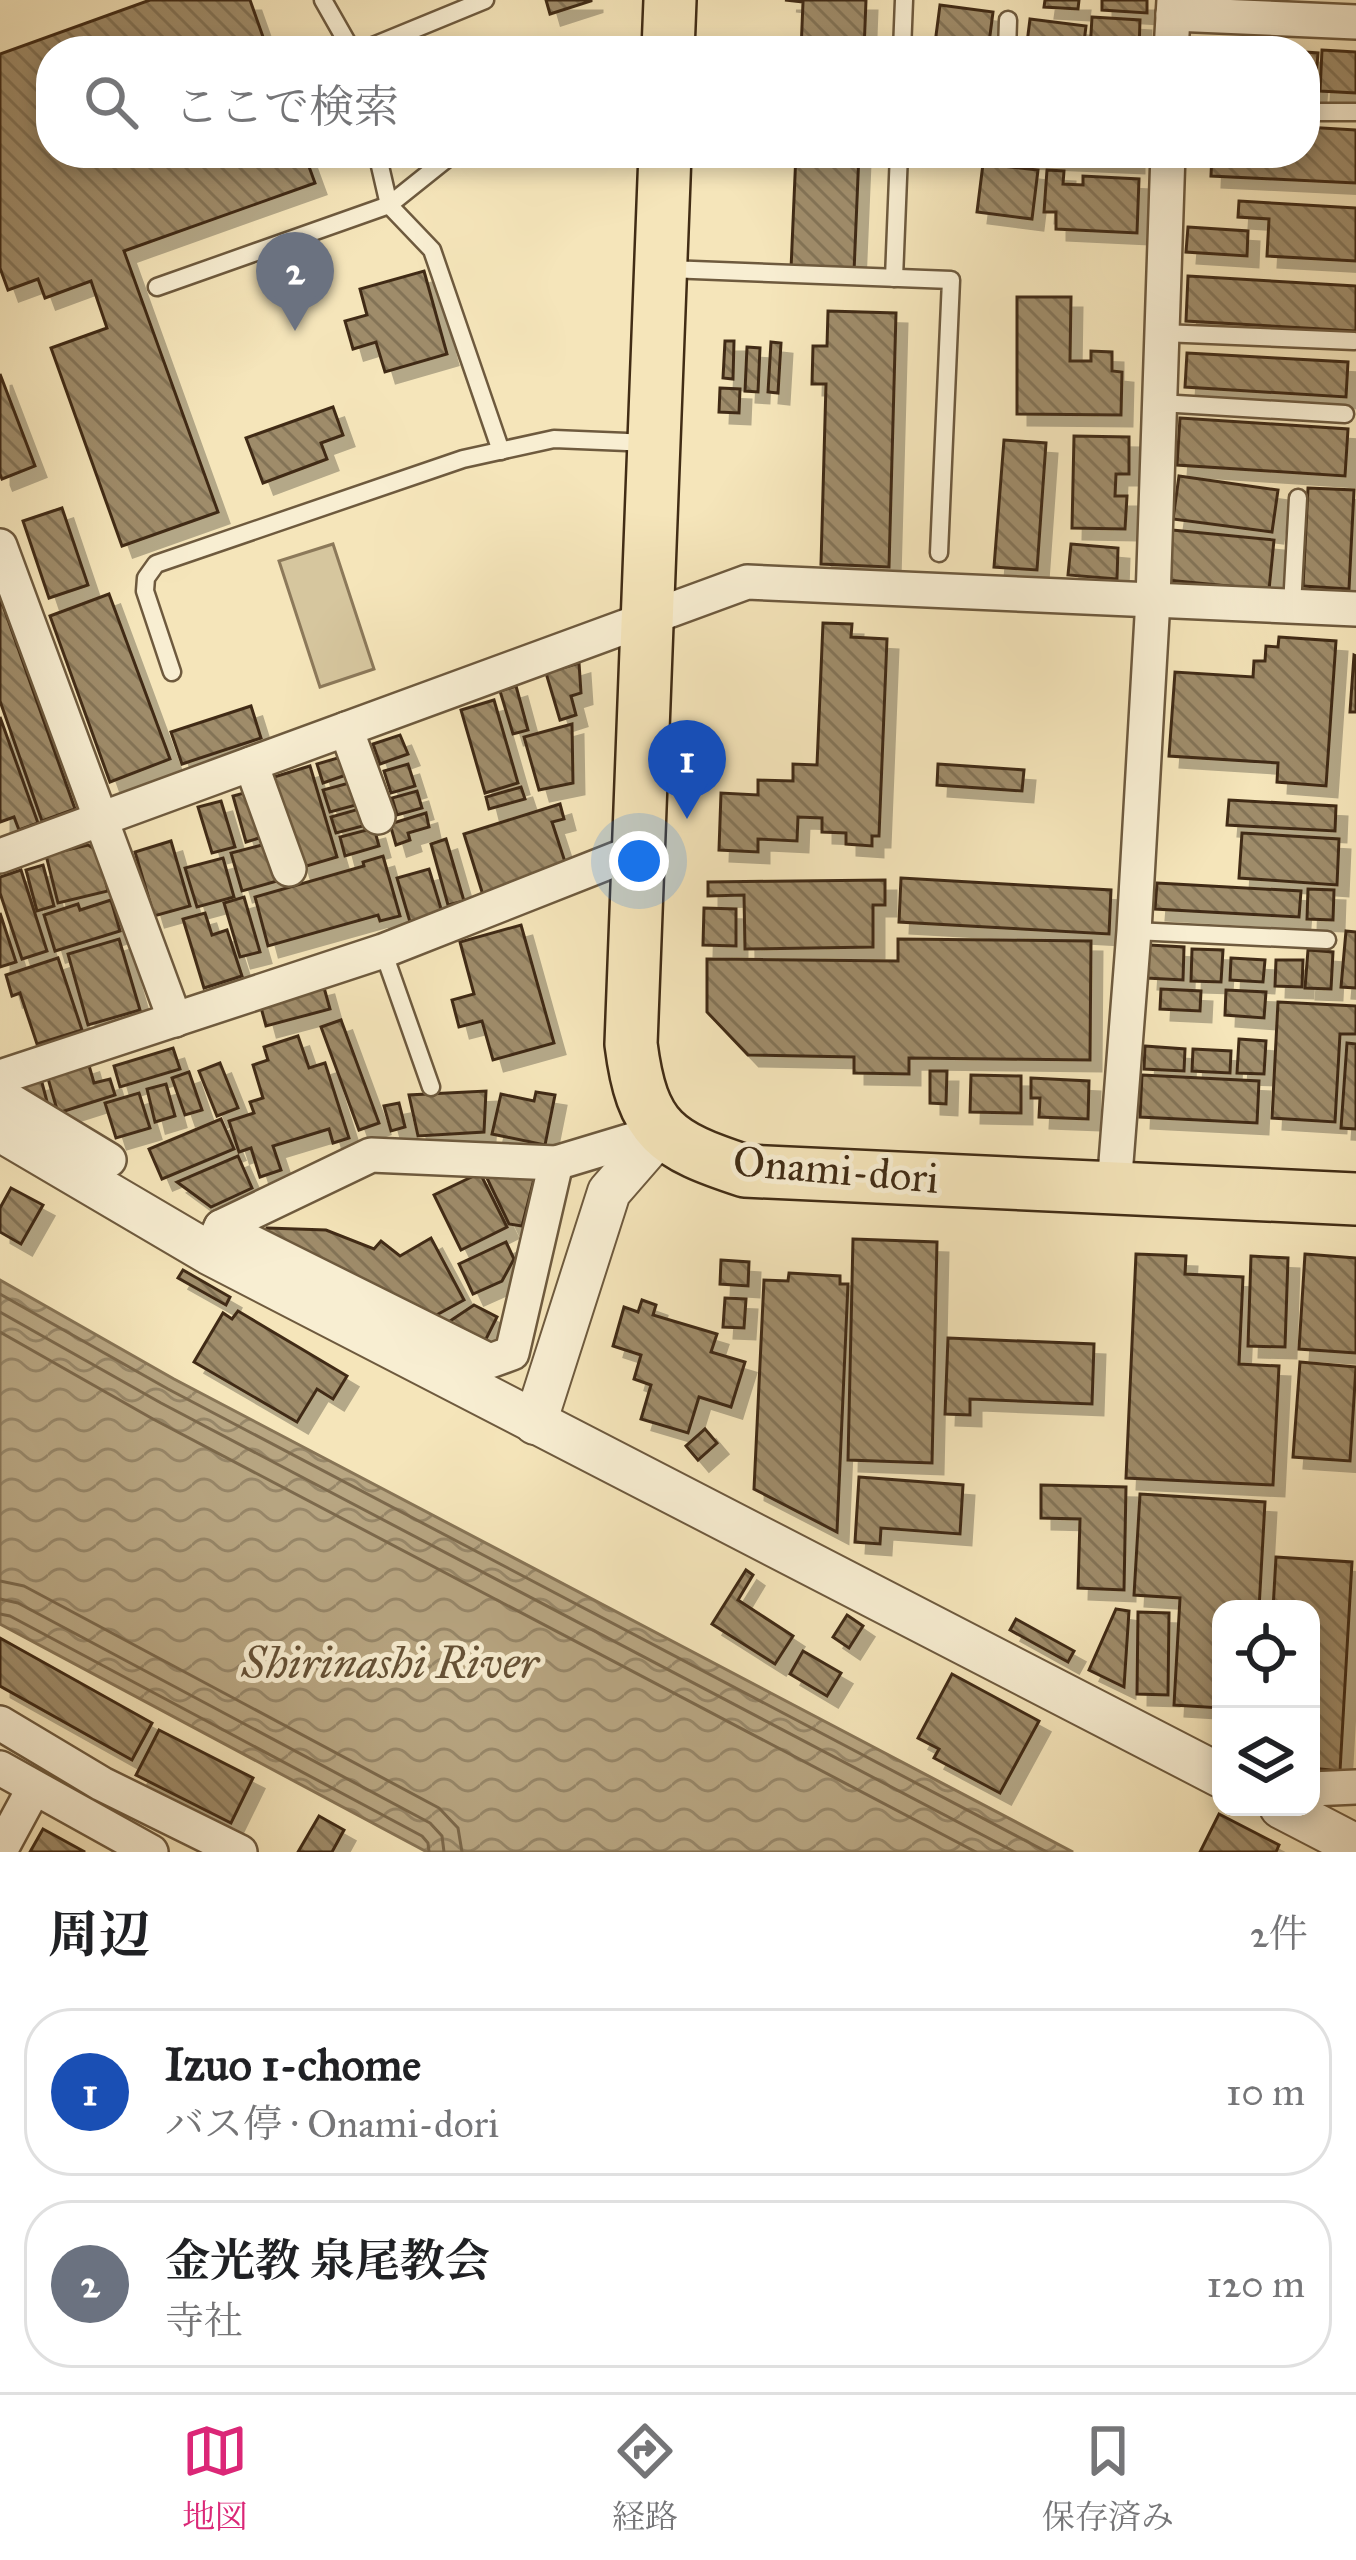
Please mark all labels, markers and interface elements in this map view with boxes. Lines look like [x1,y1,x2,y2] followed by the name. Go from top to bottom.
[36,36,1320,168] search box
[78,69,144,135] icon: search
[174,79,399,134] text: ここで検索
[256,232,334,331] pin: 2
[648,720,726,819] pin: 1
[609,831,669,891] your location
[731,1135,941,1205] street label: Onami-dori
[1212,1600,1320,1816] map controls
[1212,1600,1320,1708] button: locate
[241,1635,541,1690] water label: Shirinashi River
[1212,1708,1320,1816] button: layers
[48,1904,150,1966] text: 周辺
[1250,1910,1308,1958] text: 2件
[165,2037,421,2092] text: Izuo 1-chome
[82,2068,98,2116] text: 1
[1226,2068,1305,2116] text: 10 m
[165,2100,499,2148] text: バス停 · Onami-dori
[165,2233,490,2288] text: 金光教 泉尾教会
[80,2260,100,2308] text: 2
[1206,2260,1305,2308] text: 120 m
[165,2297,243,2345] text: 寺社
[182,2418,248,2537] tab: 地図
[612,2418,678,2537] tab: 経路
[1042,2418,1174,2537] tab: 保存済み

